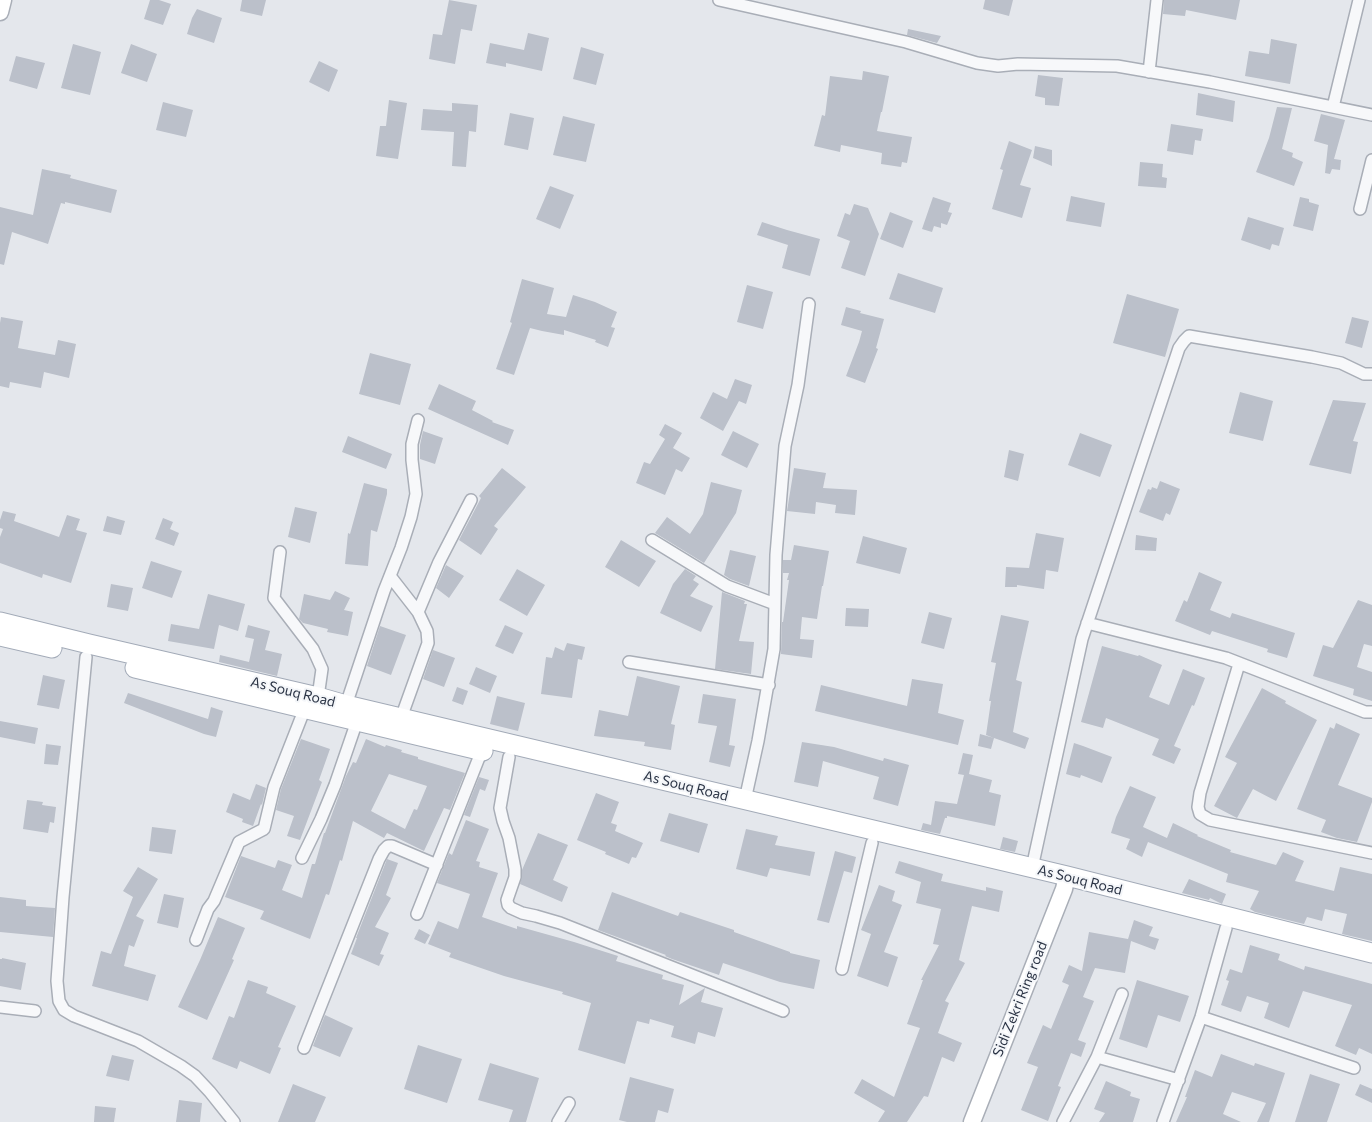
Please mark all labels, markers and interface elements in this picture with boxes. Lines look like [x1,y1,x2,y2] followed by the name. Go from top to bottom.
[249,673,337,711] street label: As Souq Road
[642,767,730,805] street label: As Souq Road
[1036,861,1124,899] street label: As Souq Road
[989,939,1051,1059] street label: Sidi Zekri Ring road

